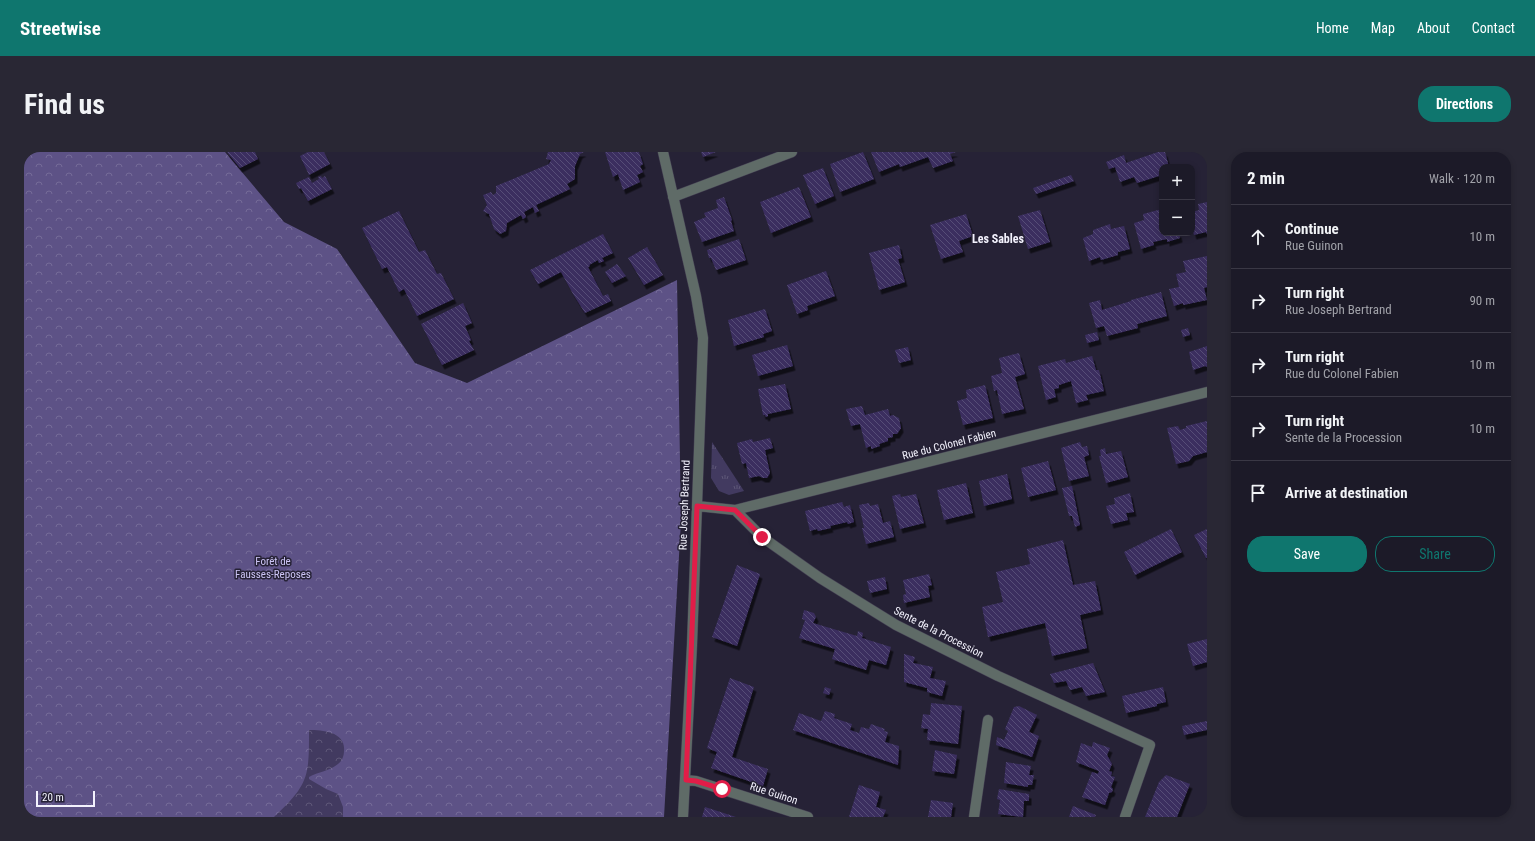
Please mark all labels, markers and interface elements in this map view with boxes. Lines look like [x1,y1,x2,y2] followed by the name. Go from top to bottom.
[20,17,101,40] text: Streetwise
[1316,20,1349,36] text: Home
[1371,20,1395,36] text: Map
[1417,20,1450,36] text: About
[1472,20,1515,36] text: Contact
[1418,86,1511,122] button: Directions
[24,88,105,121] text: Find us
[1159,164,1195,236] map controls
[1159,164,1195,200] button: +
[1247,168,1285,188] text: 2 min
[1429,171,1495,186] text: Walk · 120 m
[1159,200,1195,236] button: −
[1285,220,1339,238] text: Continue
[1247,226,1269,248] icon: ahead
[1469,229,1495,244] text: 10 m
[972,232,1025,246] district label: Les Sables
[1285,238,1343,253] text: Rue Guinon
[1285,284,1344,302] text: Turn right
[1247,290,1269,312] icon: right
[1469,293,1495,308] text: 90 m
[1285,302,1392,317] text: Rue Joseph Bertrand
[1285,348,1344,366] text: Turn right
[1247,354,1269,376] icon: right
[1469,357,1495,372] text: 10 m
[1285,366,1399,381] text: Rue du Colonel Fabien
[1285,412,1344,430] text: Turn right
[1247,418,1269,440] icon: right
[1469,421,1495,436] text: 10 m
[901,427,997,462] street label: Rue du Colonel Fabien
[1285,430,1402,445] text: Sente de la Procession
[676,460,693,550] street label: Rue Joseph Bertrand
[1247,482,1269,504] icon: arrive
[1285,484,1408,502] text: Arrive at destination
[753,528,771,546] route end
[1247,536,1367,572] button: Save
[1375,536,1495,572] button: Share
[235,555,311,581] park label: Forêt de Fausses-Reposes
[892,604,986,661] street label: Sente de la Procession
[713,780,731,798] route start
[748,780,799,807] street label: Rue Guinon
[36,789,95,808] scale bar
[42,791,64,804] text: 20 m

